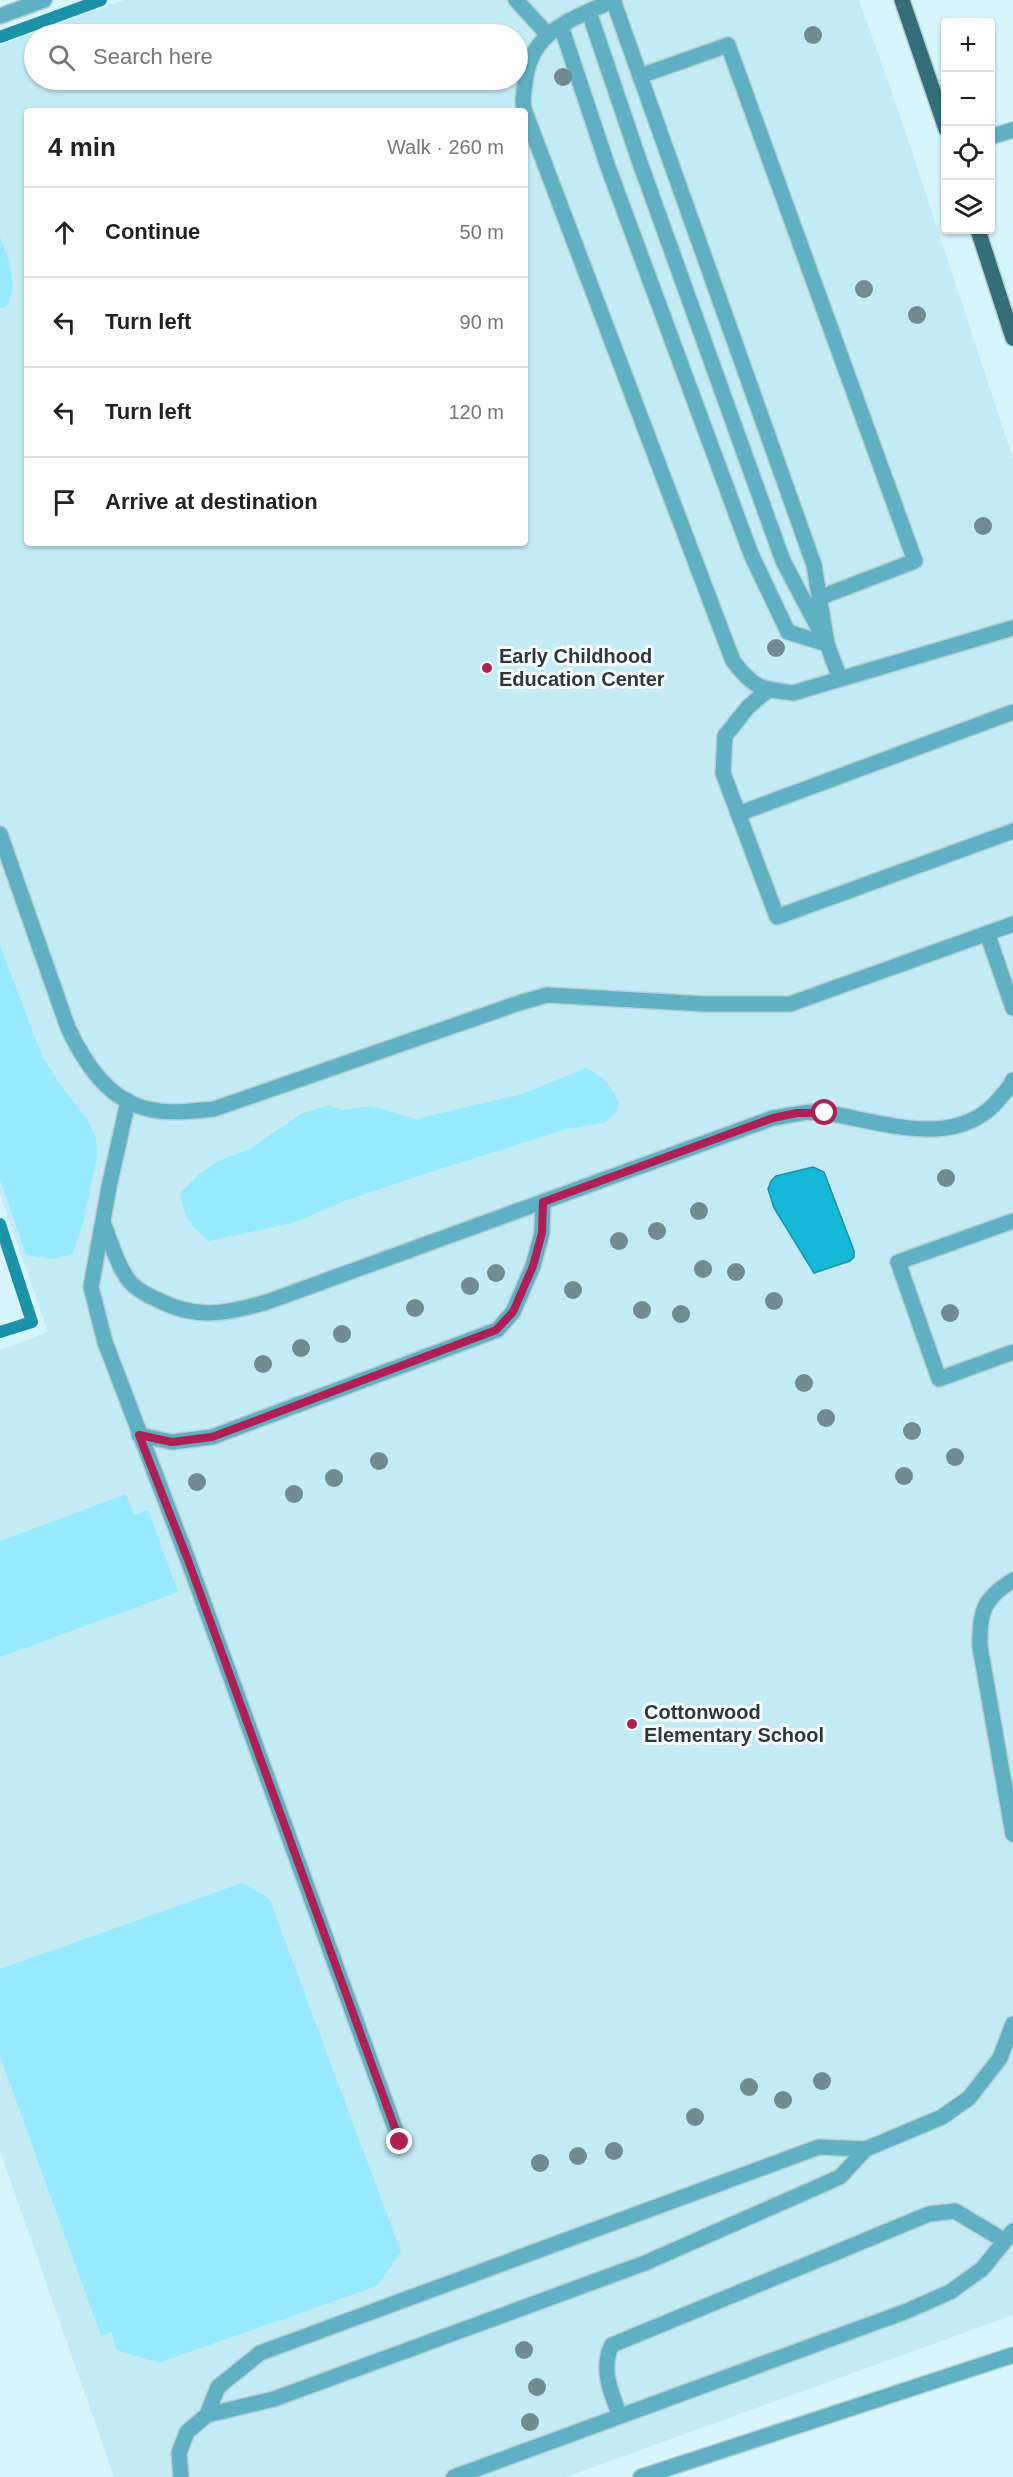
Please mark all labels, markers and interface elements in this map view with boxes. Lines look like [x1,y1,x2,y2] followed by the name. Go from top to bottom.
[941,18,995,234] map controls
[941,18,995,72] button: +
[24,24,528,90] search box
[45,41,78,74] icon: search
[93,44,213,69] text: Search here
[941,72,995,126] button: −
[941,126,995,180] button: locate
[48,132,116,162] text: 4 min
[387,136,504,158] text: Walk · 260 m
[941,180,995,234] button: layers
[48,216,81,249] icon: ahead
[105,219,200,244] text: Continue
[460,221,504,243] text: 50 m
[48,306,81,339] icon: left
[105,309,191,334] text: Turn left
[460,311,504,333] text: 90 m
[48,396,81,429] icon: left
[105,399,191,424] text: Turn left
[448,401,504,423] text: 120 m
[48,486,81,519] icon: arrive
[105,489,318,514] text: Arrive at destination
[499,645,665,690] place label: Early Childhood Education Center
[480,661,494,675] marker: Early Childhood Education Center
[811,1099,837,1125] route start
[644,1701,824,1746] place label: Cottonwood Elementary School
[625,1717,639,1731] marker: Cottonwood Elementary School
[386,2128,412,2154] route end

